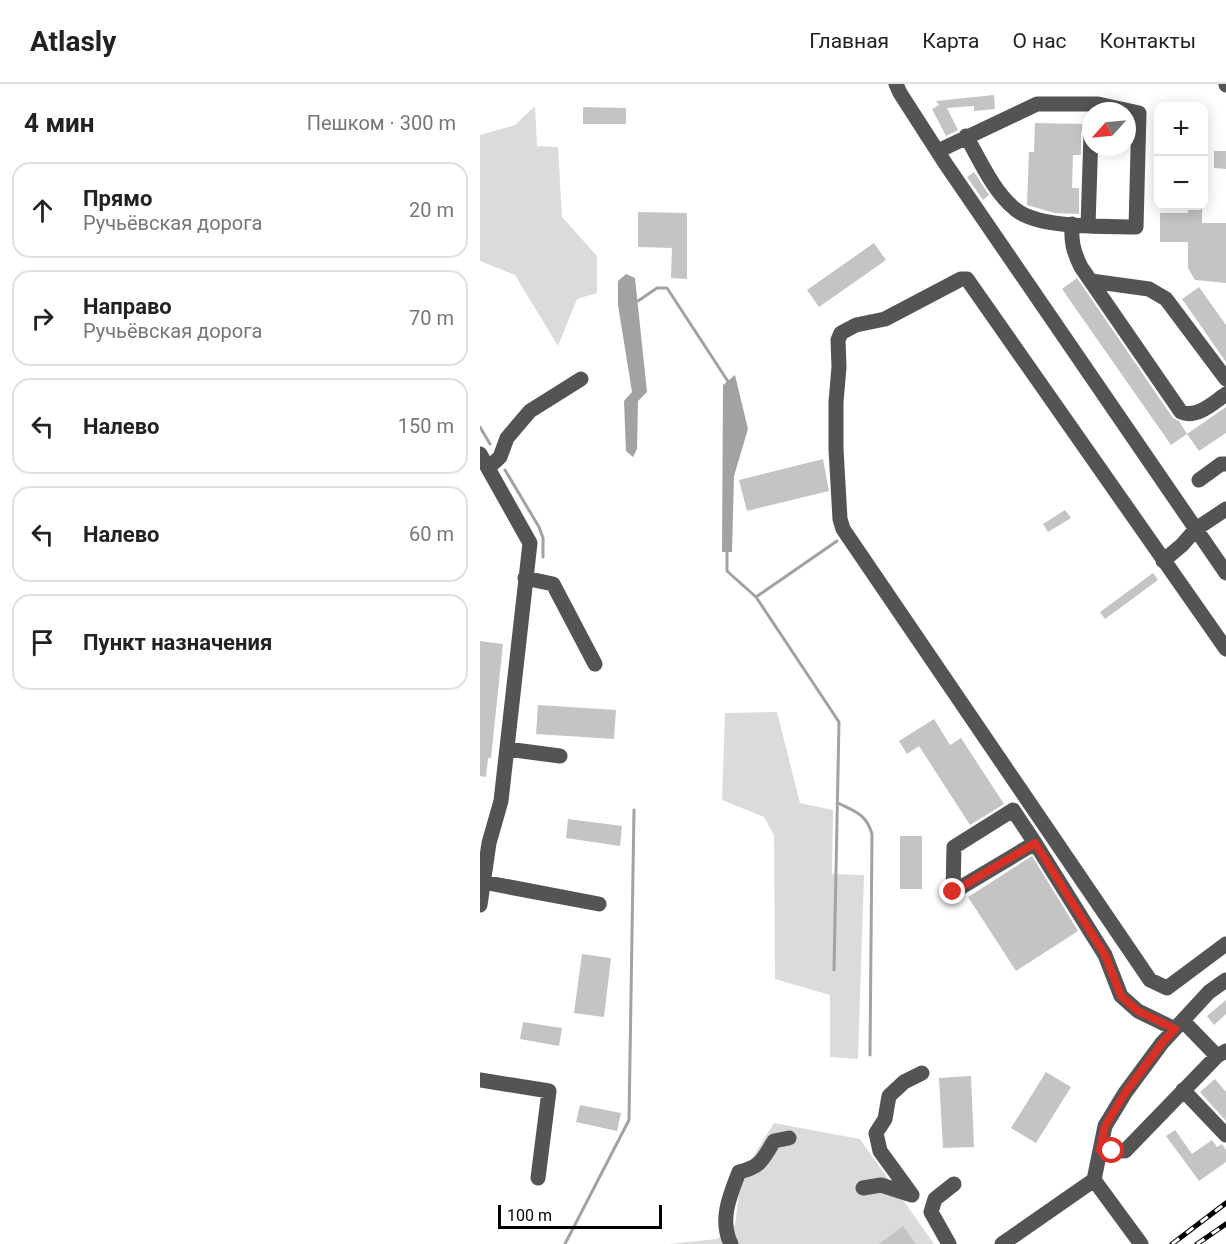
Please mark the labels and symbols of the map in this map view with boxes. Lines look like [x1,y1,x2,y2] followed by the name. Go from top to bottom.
[1082,102,1136,156] north arrow
[939,878,965,904] route end
[1098,1137,1124,1163] route start
[498,1202,662,1230] scale bar

